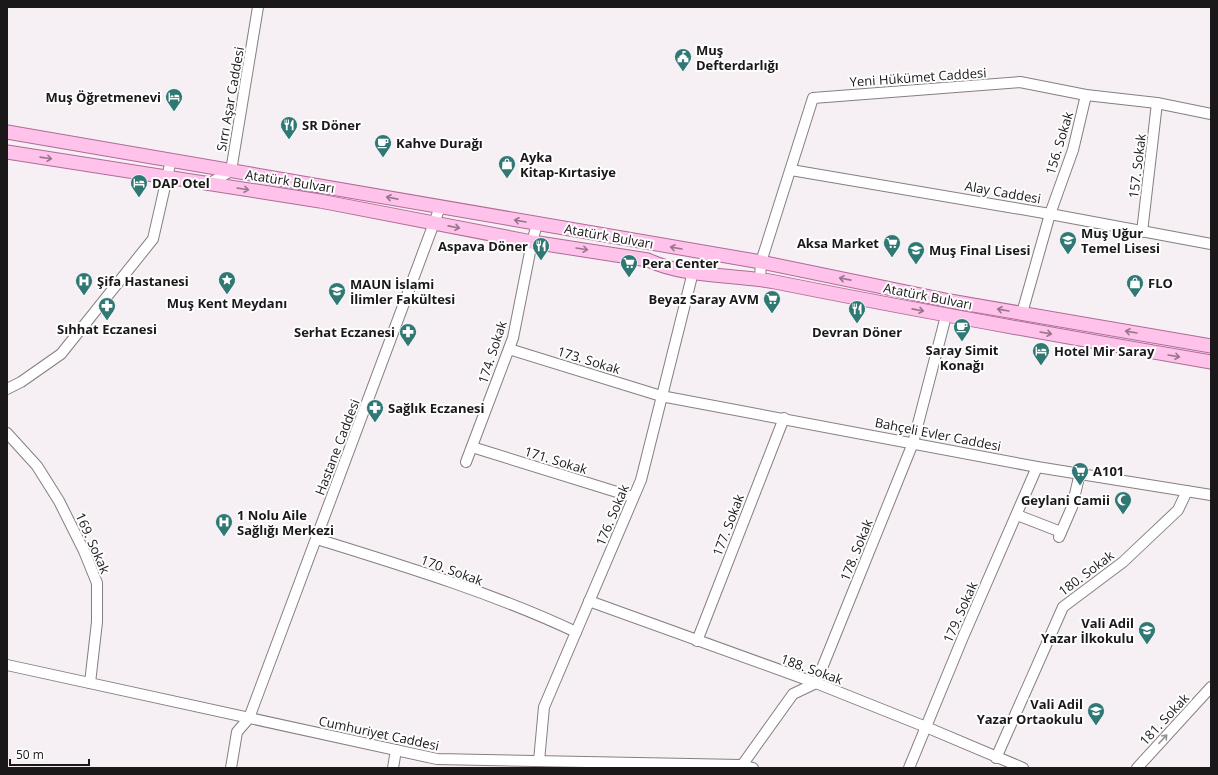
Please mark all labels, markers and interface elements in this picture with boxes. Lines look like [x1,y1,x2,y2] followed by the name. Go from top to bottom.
[696,41,779,74] place label: Muş Defterdarlığı
[212,45,248,153] street label: Sırrı Aşar Caddesi
[673,47,693,72] public building icon: Muş Defterdarlığı
[849,63,987,91] street label: Yeni Hükümet Caddesi
[164,87,184,112] hotel icon: Muş Öğretmenevi
[45,88,161,106] place label: Muş Öğretmenevi
[1041,109,1077,177] street label: 156. Sokak
[279,115,299,140] restaurant icon: SR Döner
[302,116,361,134] place label: SR Döner
[373,133,393,158] cafe icon: Kahve Durağı
[1124,133,1150,199] street label: 157. Sokak
[396,134,483,152] place label: Kahve Durağı
[520,148,616,181] place label: Ayka Kitap-Kırtasiye
[39,154,52,162] one-way arrow
[497,154,517,179] shop icon: Ayka Kitap-Kırtasiye
[244,165,336,197] street label: Atatürk Bulvarı
[129,173,149,198] hotel icon: DAP Otel
[152,174,210,192] place label: DAP Otel
[964,176,1042,208] street label: Alay Caddesi
[236,185,249,193] one-way arrow
[386,194,399,202] one-way arrow
[514,217,527,225] one-way arrow
[563,219,655,253] street label: Atatürk Bulvarı
[447,224,460,232] one-way arrow
[1081,224,1160,257] place label: Muş Uğur Temel Lisesi
[1058,230,1078,255] school or university icon: Muş Uğur Temel Lisesi
[882,233,902,258] supermarket icon: Aksa Market
[797,234,879,252] place label: Aksa Market
[531,236,551,261] restaurant icon: Aspava Döner
[438,237,528,255] place label: Aspava Döner
[906,240,926,265] school or university icon: Muş Final Lisesi
[929,241,1030,259] place label: Muş Final Lisesi
[670,244,683,252] one-way arrow
[575,246,588,254] one-way arrow
[619,253,639,278] supermarket icon: Pera Center
[642,254,719,272] place label: Pera Center
[217,270,237,295] place icon: Muş Kent Meydanı
[74,271,94,296] hospital icon: Şifa Hastanesi
[97,272,189,290] place label: Şifa Hastanesi
[1125,273,1145,298] shop icon: FLO
[1148,274,1173,292] place label: FLO
[350,275,455,308] place label: MAUN İslami İlimler Fakültesi
[839,275,852,283] one-way arrow
[882,279,974,313] street label: Atatürk Bulvarı
[327,281,347,306] school or university icon: MAUN İslami İlimler Fakültesi
[762,289,782,314] supermarket icon: Beyaz Saray AVM
[648,290,759,308] place label: Beyaz Saray AVM
[167,294,287,312] place label: Muş Kent Meydanı
[97,296,117,321] pharmacy icon: Sıhhat Eczanesi
[847,299,867,324] restaurant icon: Devran Döner
[997,306,1010,314] one-way arrow
[911,307,924,315] one-way arrow
[952,317,972,342] cafe icon: Saray Simit Konağı
[473,318,511,386] street label: 174. Sokak
[57,320,157,338] place label: Sıhhat Eczanesi
[398,322,418,347] pharmacy icon: Serhat Eczanesi
[294,323,395,341] place label: Serhat Eczanesi
[812,323,902,341] place label: Devran Döner
[1125,328,1138,336] one-way arrow
[1039,329,1052,337] one-way arrow
[925,341,999,374] place label: Saray Simit Konağı
[1031,341,1051,366] hotel icon: Hotel Mir Saray
[555,342,623,378] street label: 173. Sokak
[1054,342,1155,360] place label: Hotel Mir Saray
[1167,352,1180,360] one-way arrow
[310,396,364,498] street label: Hastane Caddesi
[365,398,385,423] pharmacy icon: Sağlık Eczanesi
[388,399,485,417] place label: Sağlık Eczanesi
[873,413,1003,455] street label: Bahçeli Evler Caddesi
[522,442,590,478] street label: 171. Sokak
[1070,461,1090,486] supermarket icon: A101
[1093,462,1124,480] place label: A101
[591,481,633,548] street label: 176. Sokak
[1113,490,1133,515] mosque icon: Geylani Camii
[708,491,748,559] street label: 177. Sokak
[1021,491,1110,509] place label: Geylani Camii
[237,506,334,539] place label: 1 Nolu Aile Sağlığı Merkezi
[72,510,114,576] street label: 169. Sokak
[214,512,234,537] hospital icon: 1 Nolu Aile Sağlığı Merkezi
[835,516,877,583] street label: 178. Sokak
[1055,546,1117,600] street label: 180. Sokak
[418,550,486,590] street label: 170. Sokak
[939,579,981,645] street label: 179. Sokak
[1041,614,1134,647] place label: Vali Adil Yazar İlkokulu
[1137,620,1157,645] school or university icon: Vali Adil Yazar İlkokulu
[778,649,846,689] street label: 188. Sokak
[1135,689,1193,749] street label: 181. Sokak
[977,695,1083,728] place label: Vali Adil Yazar Ortaokulu
[1086,701,1106,726] school or university icon: Vali Adil Yazar Ortaokulu
[317,711,441,755] street label: Cumhuriyet Caddesi
[1159,734,1168,744] one-way arrow
[10,741,89,767] scale bar
[16,746,44,763] text: 50 m

